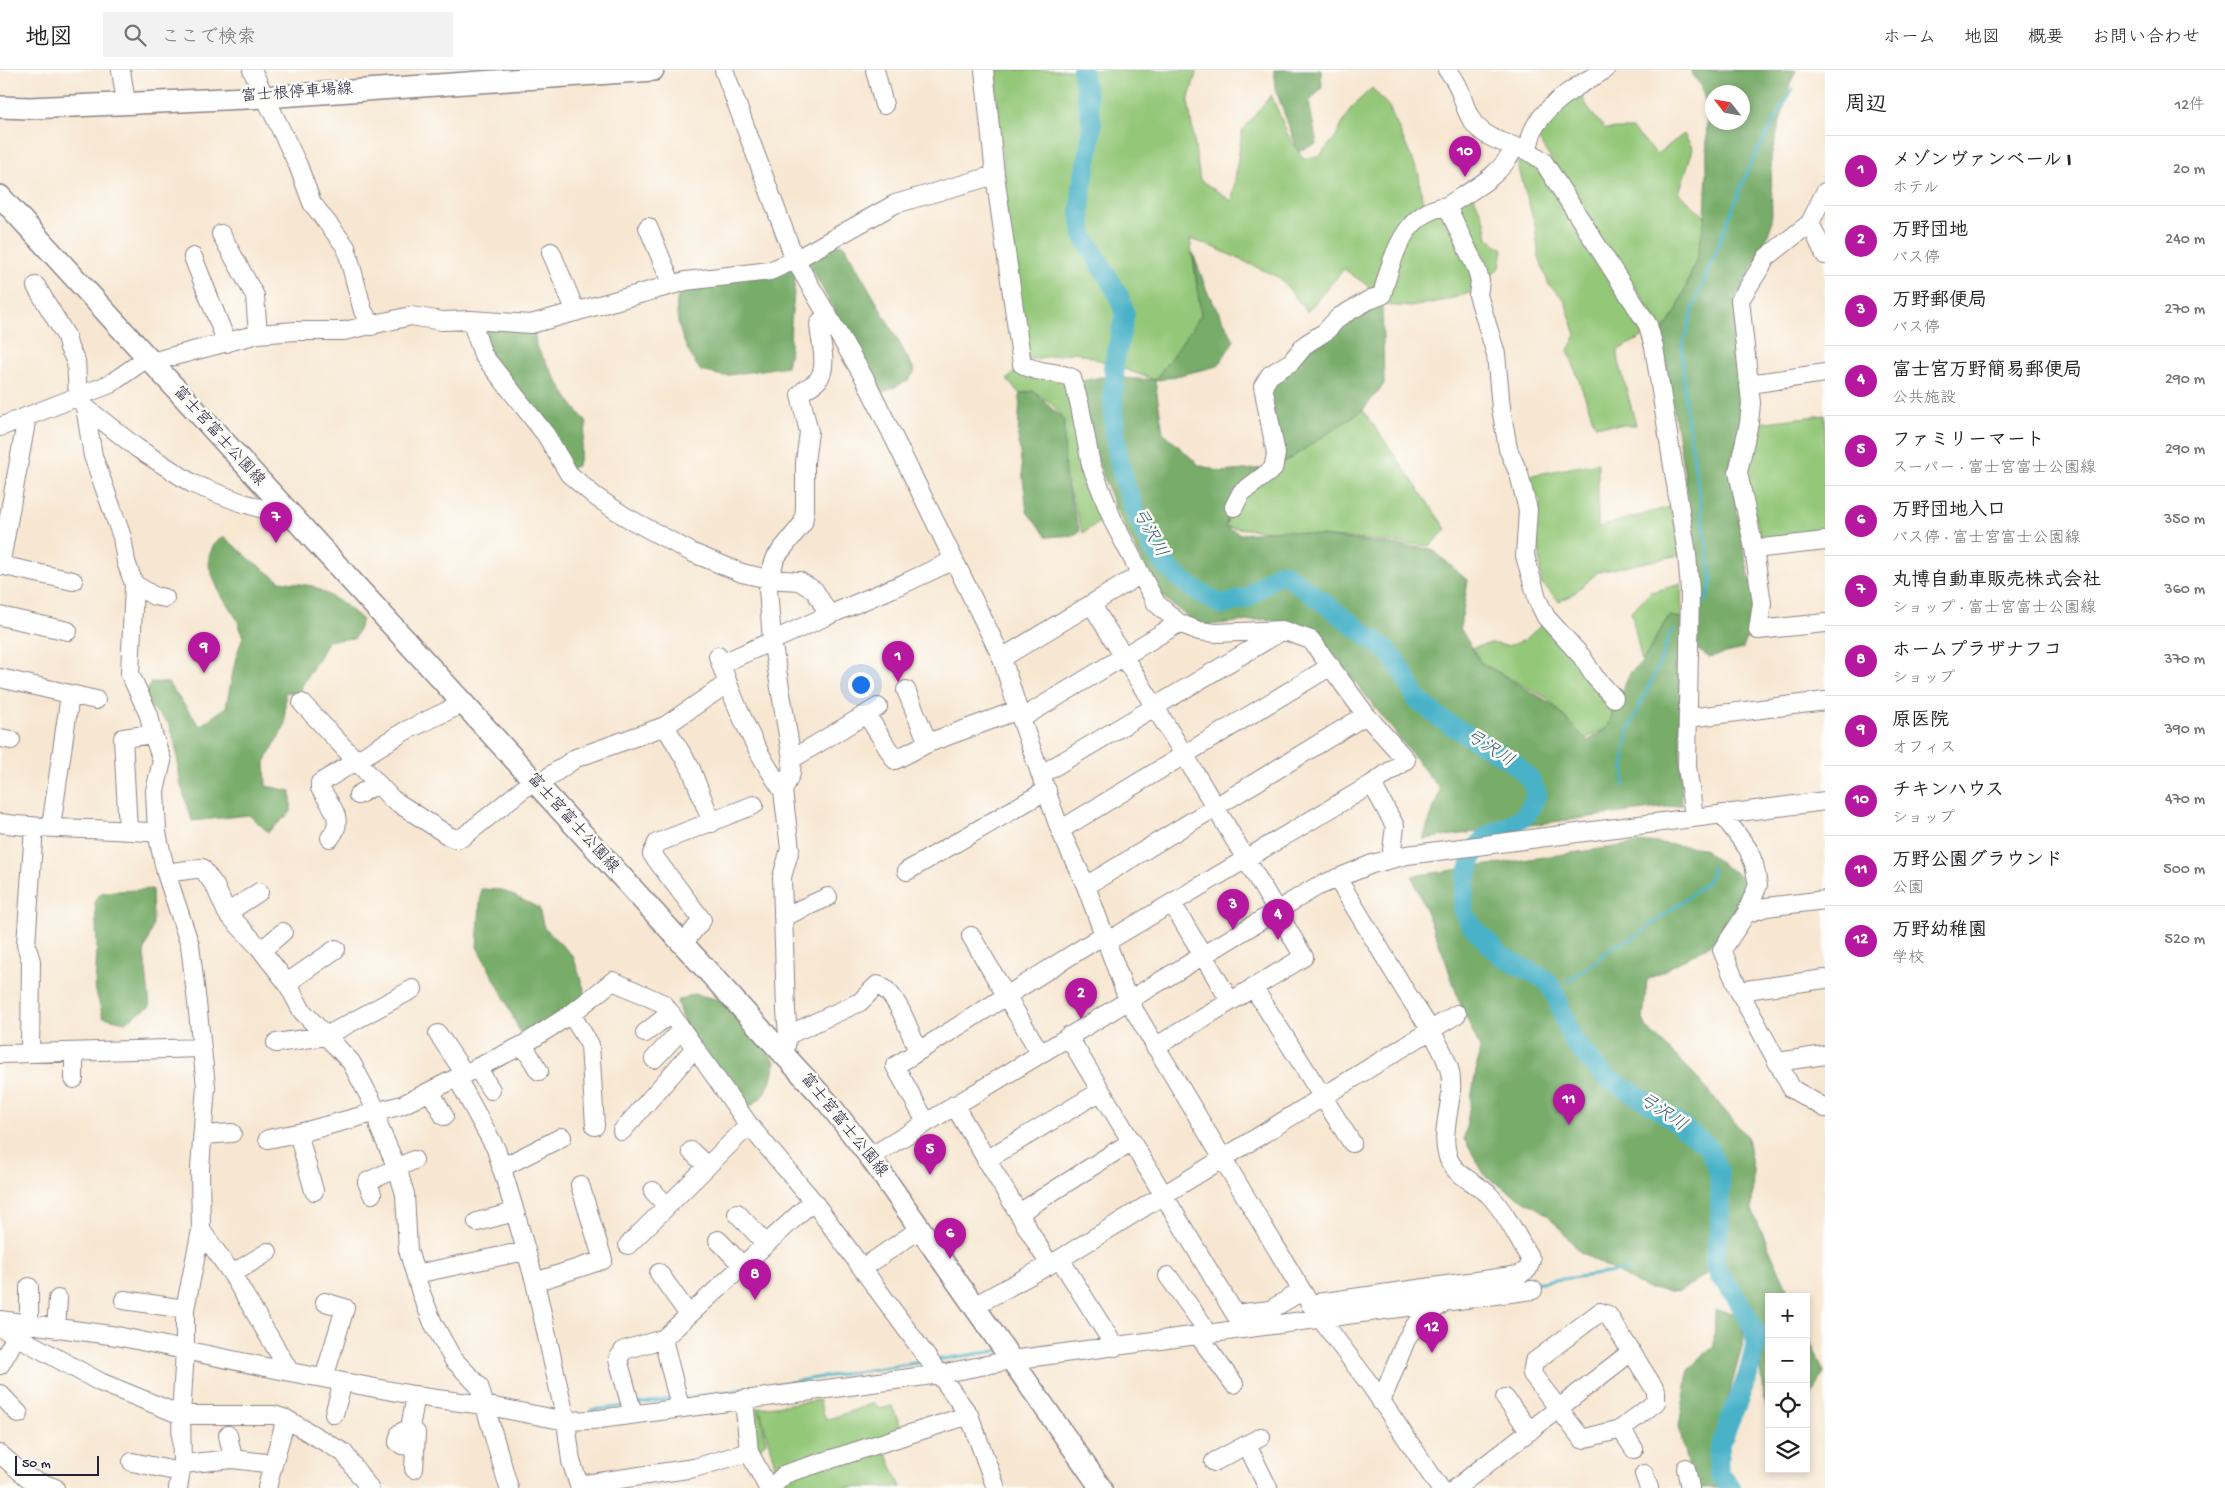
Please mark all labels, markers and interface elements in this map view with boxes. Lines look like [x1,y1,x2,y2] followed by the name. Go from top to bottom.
[103,12,453,57] search box
[121,21,149,49] icon: search
[25,25,73,54] text: 地図
[161,27,256,50] text: ここで検索
[1883,28,1936,49] text: ホーム
[1964,28,2000,49] text: 地図
[2028,28,2064,49] text: 概要
[2092,28,2200,49] text: お問い合わせ
[240,79,354,107] street label: 富士根停車場線
[1705,85,1750,130] north arrow
[1845,94,1887,119] text: 周辺
[2175,97,2205,116] text: 12件
[1449,136,1481,177] pin: 10
[1892,150,2071,173] text: メゾンヴァンベール I
[1858,161,1864,180] text: 1
[2173,161,2205,180] text: 20 m
[1892,180,1939,199] text: ホテル
[1892,220,1968,243] text: 万野団地
[1857,231,1865,250] text: 2
[2165,231,2205,250] text: 240 m
[1892,250,1940,269] text: バス停
[1892,290,1987,313] text: 万野郵便局
[1857,301,1865,320] text: 3
[2165,301,2205,320] text: 270 m
[1892,320,1940,339] text: バス停
[1892,360,2082,383] text: 富士宮万野簡易郵便局
[1857,371,1865,390] text: 4
[2165,371,2205,390] text: 290 m
[168,382,269,491] street label: 富士宮富士公園線
[1892,390,1956,409] text: 公共施設
[1892,430,2045,453] text: ファミリーマート
[1857,441,1865,460] text: 5
[2165,441,2205,460] text: 290 m
[1892,460,2096,479] text: スーパー · 富士宮富士公園線
[1892,500,2006,523] text: 万野団地入口
[260,502,292,543] pin: 7
[1127,504,1171,562] water label: 弓沢川
[1857,511,1865,530] text: 6
[2164,511,2205,530] text: 350 m
[1892,530,2081,549] text: バス停 · 富士宮富士公園線
[1892,570,2101,593] text: 丸博自動車販売株式会社
[1857,581,1865,600] text: 7
[2164,581,2205,600] text: 360 m
[1892,600,2096,619] text: ショップ · 富士宮富士公園線
[188,632,220,673] pin: 9
[1892,640,2062,663] text: ホームプラザナフコ
[882,641,914,682] pin: 1
[1857,651,1865,670] text: 8
[2164,651,2205,670] text: 370 m
[1892,670,1955,689] text: ショップ
[848,672,874,698] your location
[1892,710,1949,733] text: 原医院
[1857,721,1865,740] text: 9
[2164,721,2205,740] text: 390 m
[1461,725,1517,773] water label: 弓沢川
[1892,740,1956,759] text: オフィス
[522,769,623,878] street label: 富士宮富士公園線
[1892,780,2004,803] text: チキンハウス
[1853,791,1869,810] text: 10
[2165,791,2205,810] text: 470 m
[1892,810,1955,829] text: ショップ
[1892,850,2063,873] text: 万野公園グラウンド
[1855,861,1867,880] text: 11
[2163,861,2205,880] text: 500 m
[1892,880,1924,899] text: 公園
[1217,889,1249,930] pin: 3
[1262,899,1294,940] pin: 4
[1892,920,1987,943] text: 万野幼稚園
[1854,931,1868,950] text: 12
[2165,931,2205,950] text: 520 m
[1892,950,1924,969] text: 学校
[1065,978,1097,1019] pin: 2
[795,1069,892,1182] street label: 富士宮富士公園線
[1553,1084,1585,1125] pin: 11
[1634,1089,1690,1137] water label: 弓沢川
[914,1134,946,1175] pin: 5
[934,1218,966,1259] pin: 6
[739,1259,771,1300] pin: 8
[1765,1293,1810,1473] map controls
[1765,1293,1810,1338] button: +
[1416,1312,1448,1353] pin: 12
[1765,1338,1810,1383] button: −
[1765,1383,1810,1428] button: locate
[1765,1428,1810,1473] button: layers
[15,1453,99,1476] scale bar
[22,1456,51,1473] text: 50 m

